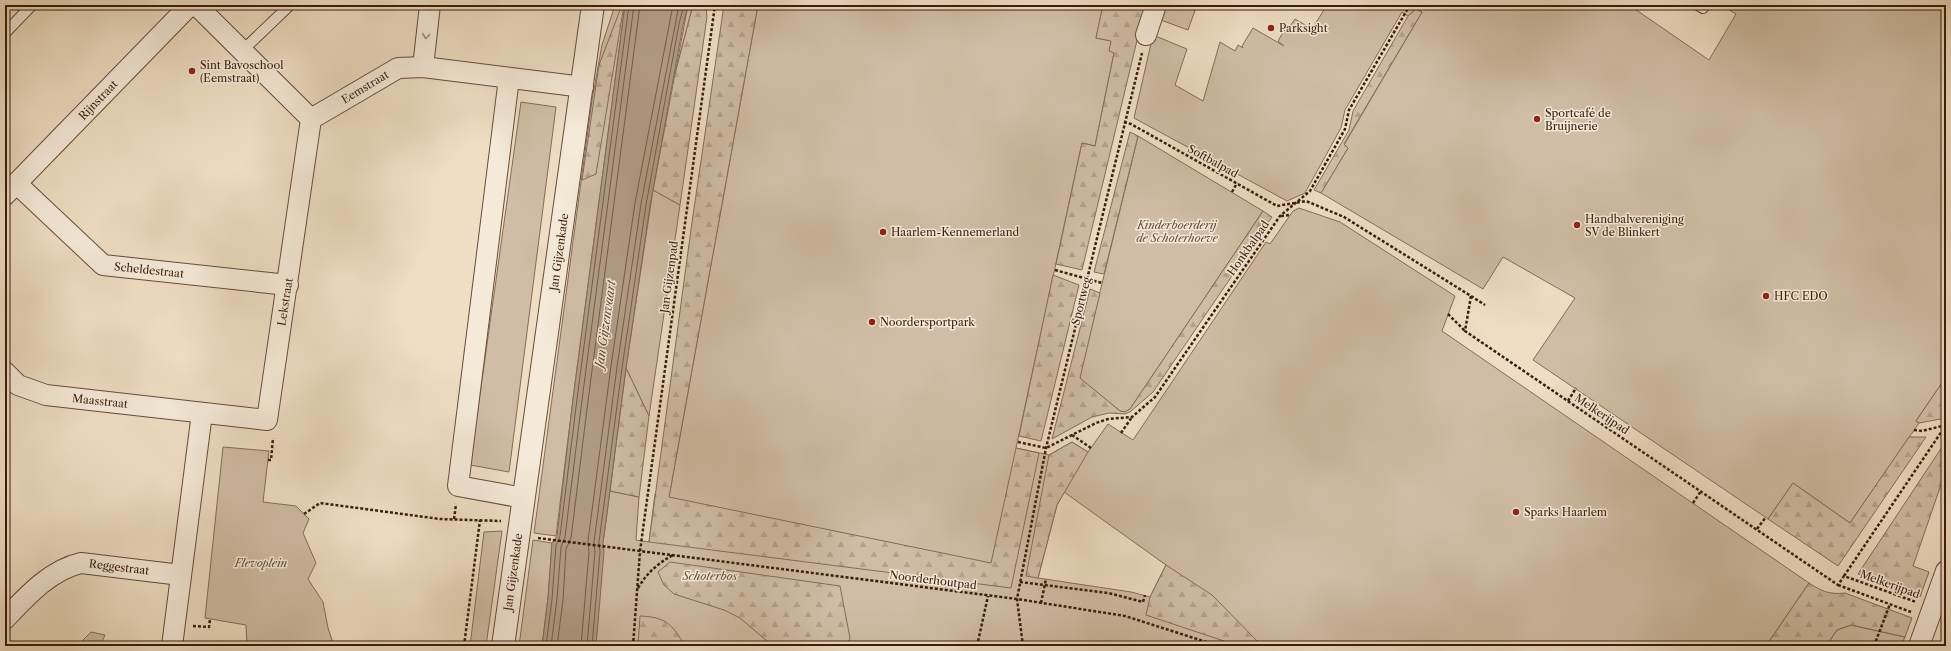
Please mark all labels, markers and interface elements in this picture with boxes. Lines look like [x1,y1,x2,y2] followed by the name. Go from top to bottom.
[1279,21,1328,35] place label: Parksight
[1266,23,1276,33] marker: Parksight
[422,33,431,39] one-way arrow
[200,58,284,85] place label: Sint Bavoschool (Eemstraat)
[187,66,197,76] marker: Sint Bavoschool (Eemstraat)
[339,67,391,107] street label: Eemstraat
[76,77,121,123] street label: Rijnstraat
[1545,106,1611,133] place label: Sportcafé de Bruijnerie
[1532,114,1542,124] marker: Sportcafé de Bruijnerie
[1185,141,1241,181] street label: Softbalpad
[546,212,571,294] street label: Jan Gijzenkade
[1585,212,1684,239] place label: Handbalvereniging SV de Blinkert
[1224,217,1272,278] street label: Honkbalpad
[1136,218,1218,245] park label: Kinderboerderij de Schoterhoeve
[1572,220,1582,230] marker: Handbalvereniging SV de Blinkert
[891,225,1020,239] place label: Haarlem-Kennemerland
[878,227,888,237] marker: Haarlem-Kennemerland
[657,240,681,316] street label: Jan Gijzenpad
[113,259,185,281] street label: Scheldestraat
[1068,275,1094,327] street label: Sportweg
[274,277,296,327] street label: Lekstraat
[591,279,619,373] water label: Jan Gijzenvaart
[1774,289,1828,303] place label: HFC EDO
[1761,291,1771,301] marker: HFC EDO
[880,315,975,329] place label: Noordersportpark
[867,317,877,327] marker: Noordersportpark
[71,391,129,411] street label: Maasstraat
[1572,391,1632,438] street label: Melkerijpad
[1524,505,1608,519] place label: Sparks Haarlem
[1511,507,1521,517] marker: Sparks Haarlem
[500,532,525,614] street label: Jan Gijzenkade
[88,556,150,578] street label: Reggestraat
[234,556,288,570] park label: Flevoplein
[1858,567,1922,601] street label: Melkerijpad
[889,568,978,592] street label: Noorderhoutpad
[682,569,737,583] park label: Schoterbos

